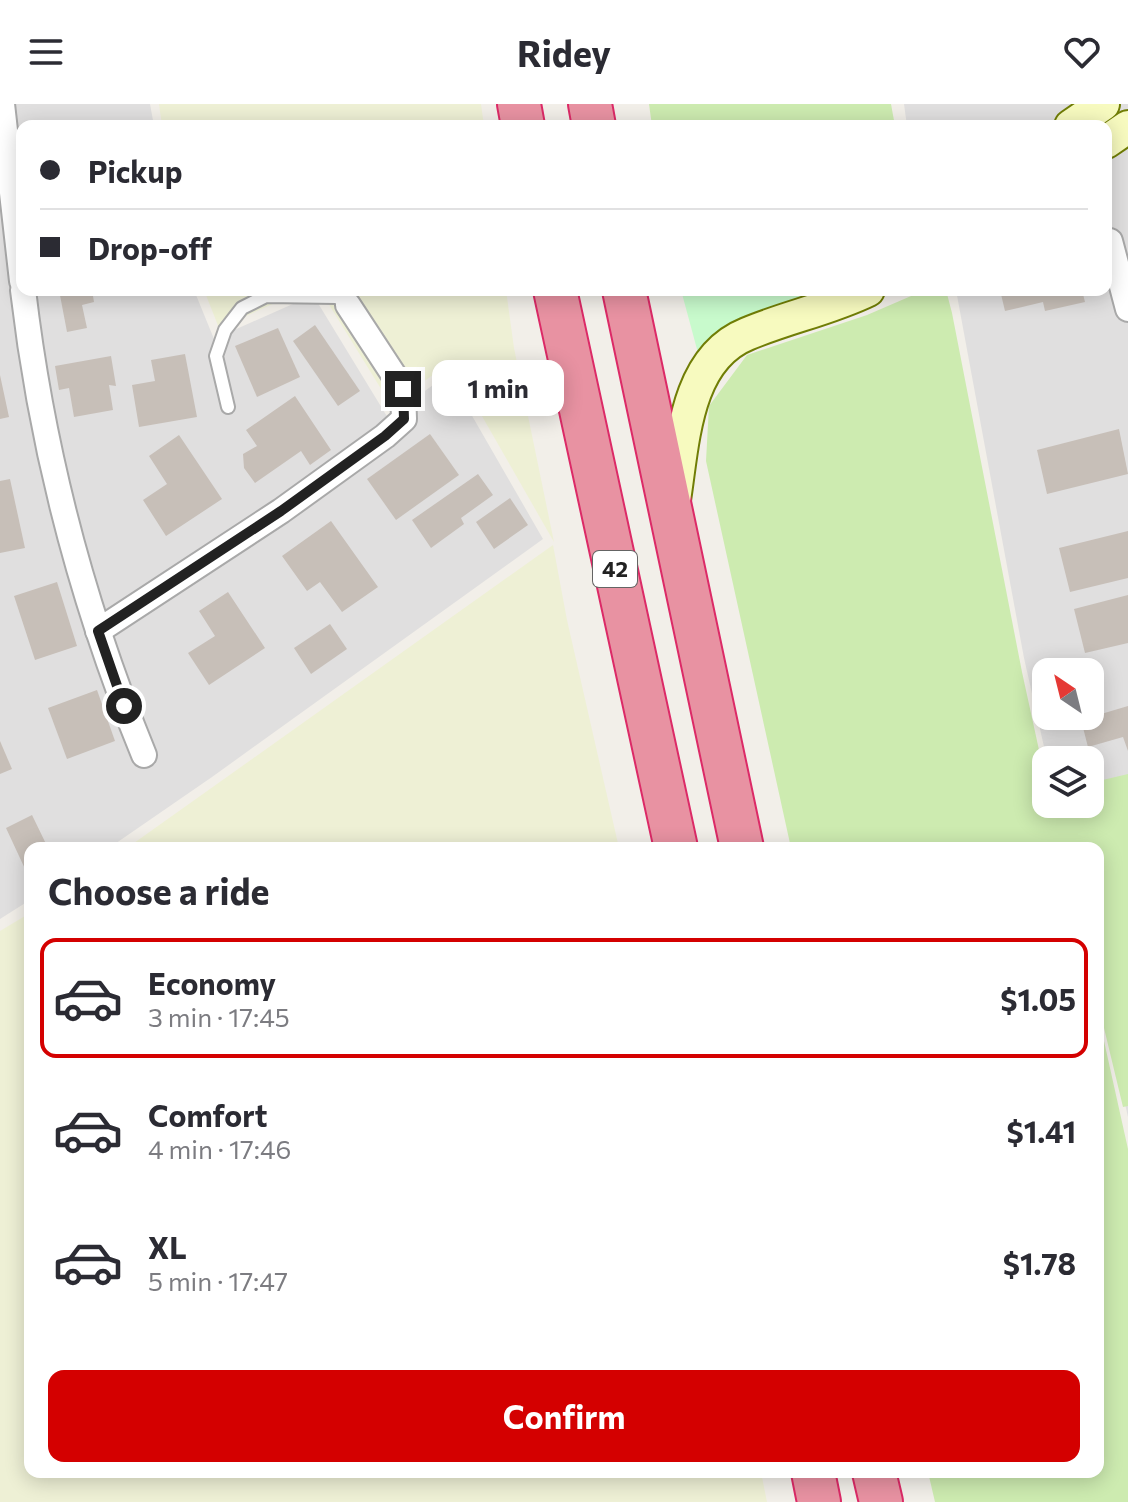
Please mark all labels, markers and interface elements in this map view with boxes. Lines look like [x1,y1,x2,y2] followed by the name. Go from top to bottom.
[24,30,68,74] icon: menu
[517,30,611,74] text: Ridey
[1060,30,1104,74] icon: heart
[88,152,182,189] text: Pickup
[88,229,212,266] text: Drop-off
[431,361,563,417] callout: 1 min
[385,371,421,407] route end
[467,372,529,403] text: 1 min
[593,551,637,587] road number: 42
[1032,658,1104,730] north arrow
[1032,658,1104,818] map controls
[106,688,142,724] route start
[1032,746,1104,818] button: layers
[48,868,269,912] text: Choose a ride
[52,962,124,1034] icon: car
[148,964,276,1001] text: Economy
[1000,980,1076,1017] text: $1.05
[148,1001,290,1032] text: 3 min · 17:45
[52,1094,124,1166] icon: car
[148,1096,267,1133] text: Comfort
[1006,1112,1076,1149] text: $1.41
[148,1133,291,1164] text: 4 min · 17:46
[52,1226,124,1298] icon: car
[148,1228,187,1265] text: XL
[1003,1244,1076,1281] text: $1.78
[148,1265,288,1296] text: 5 min · 17:47
[48,1370,1080,1462] button: Confirm

